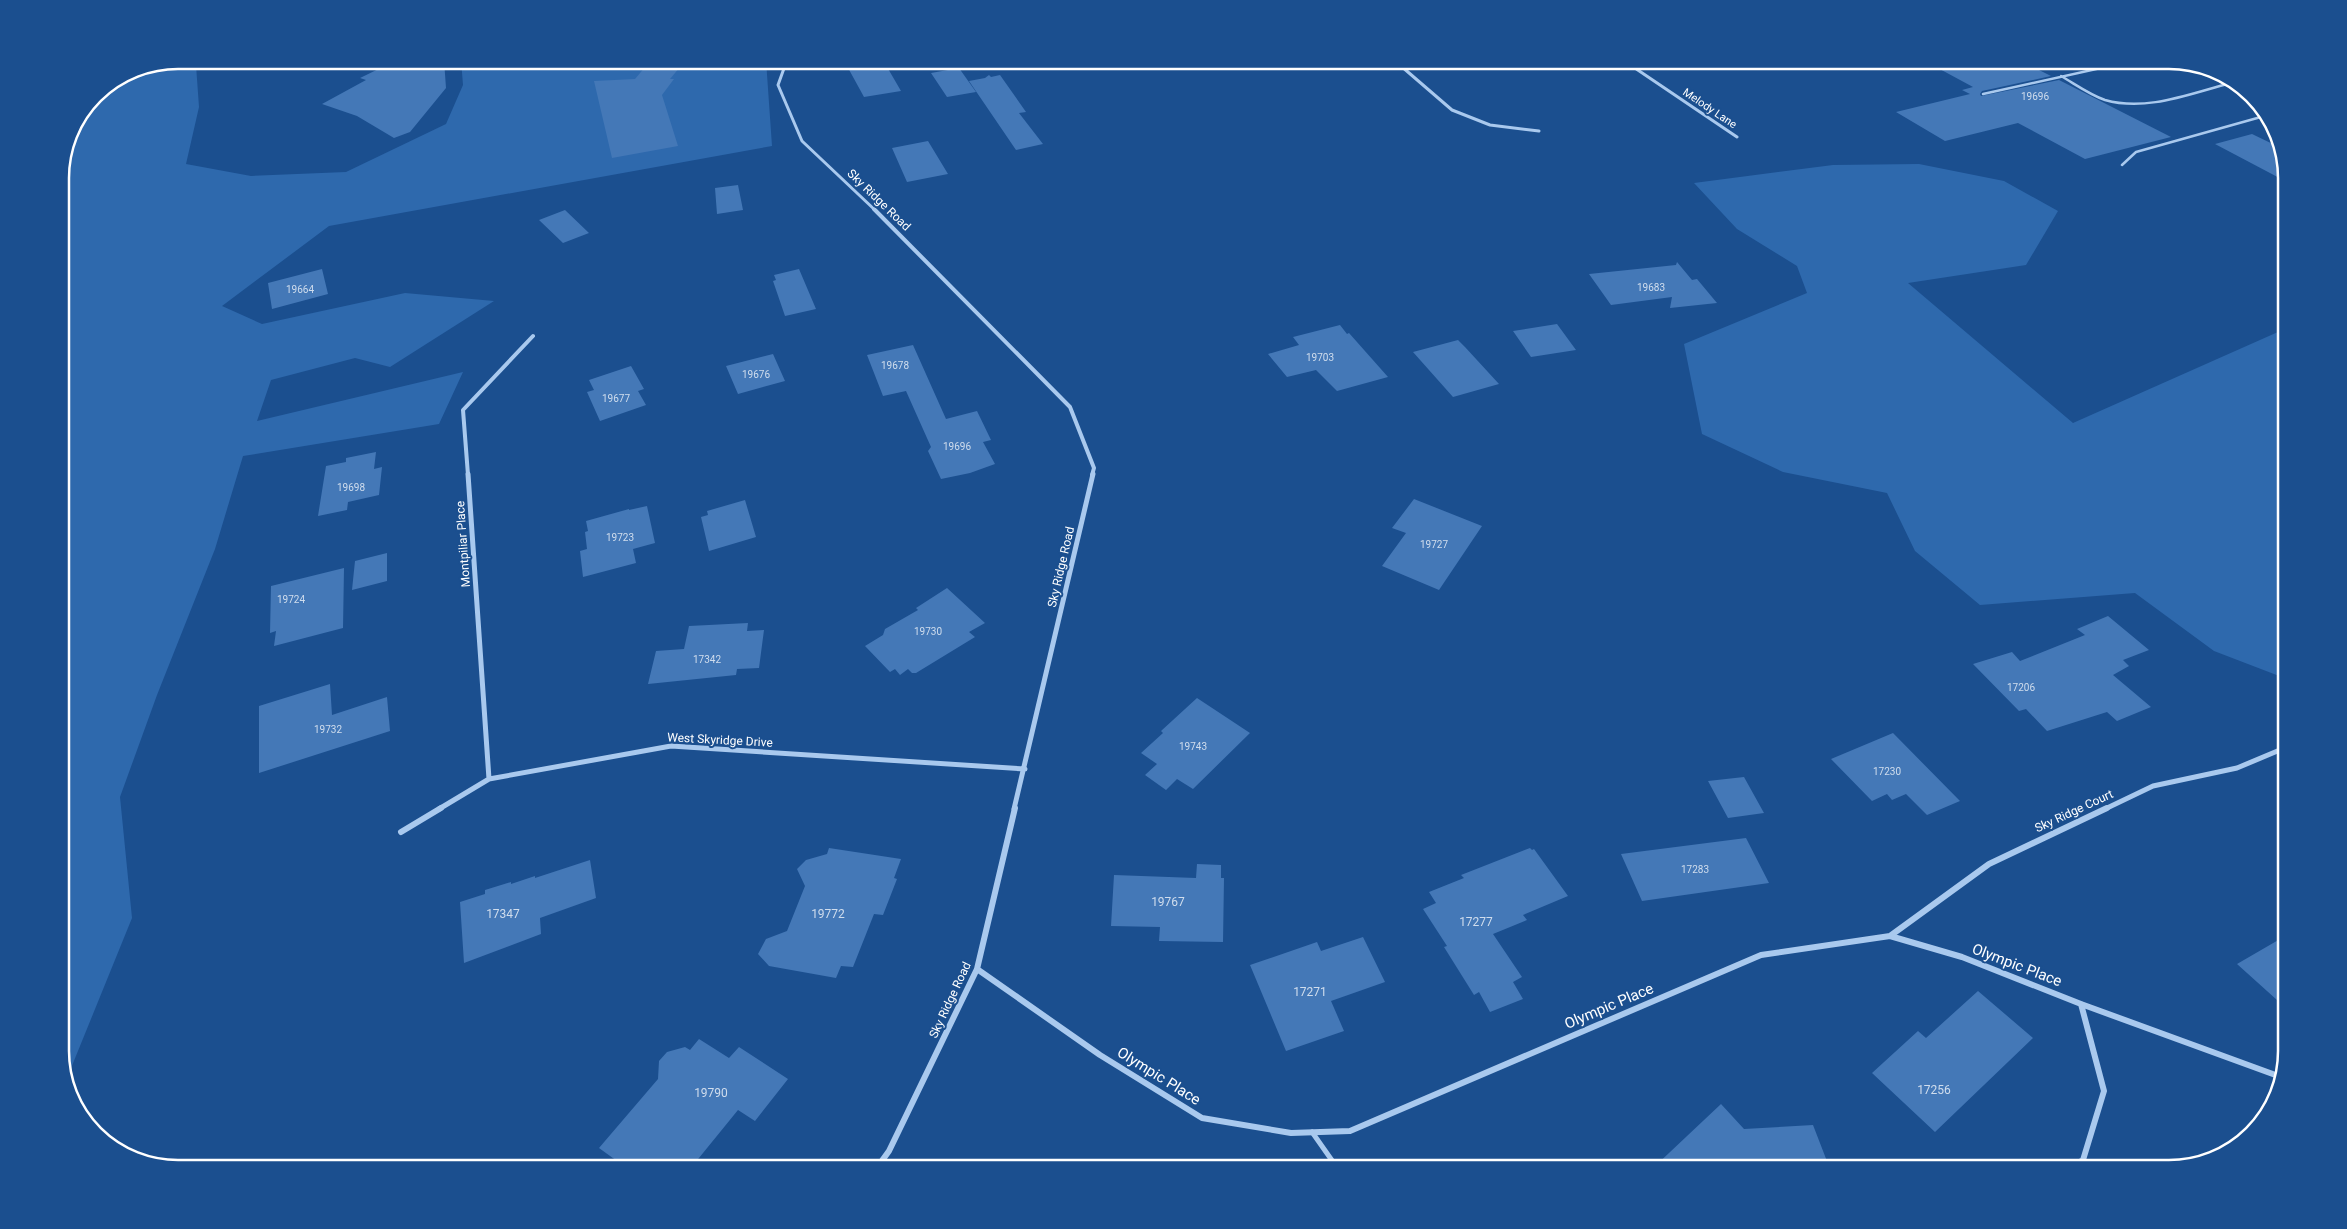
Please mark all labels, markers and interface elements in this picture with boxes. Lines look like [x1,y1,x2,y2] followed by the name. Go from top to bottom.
[1680,86,1739,131] street label: Melody Lane
[2021,91,2049,102] house number: 19696
[844,166,914,234] street label: Sky Ridge Road
[1637,282,1665,293] house number: 19683
[286,284,314,295] house number: 19664
[1306,352,1334,363] house number: 19703
[881,360,909,371] house number: 19678
[742,369,770,380] house number: 19676
[602,393,630,404] house number: 19677
[943,441,971,452] house number: 19696
[337,482,365,493] house number: 19698
[453,500,473,588] street label: Montpiliar Place
[1045,525,1077,609] street label: Sky Ridge Road
[606,532,634,543] house number: 19723
[1420,539,1448,550] house number: 19727
[277,594,305,605] house number: 19724
[914,626,942,637] house number: 19730
[693,654,721,665] house number: 17342
[2007,682,2035,693] house number: 17206
[314,724,342,735] house number: 19732
[667,730,773,750] street label: West Skyridge Drive
[1179,741,1207,752] house number: 19743
[1873,766,1901,777] house number: 17230
[2033,787,2115,835] street label: Sky Ridge Court
[1681,864,1709,875] house number: 17283
[1151,895,1185,909] house number: 19767
[486,907,520,921] house number: 17347
[811,907,845,921] house number: 19772
[1459,915,1493,929] house number: 17277
[1969,940,2065,990] street label: Olympic Place
[926,960,974,1040] street label: Sky Ridge Road
[1562,979,1656,1033] street label: Olympic Place
[1293,985,1327,999] house number: 17271
[1114,1043,1204,1109] street label: Olympic Place
[1917,1083,1951,1097] house number: 17256
[694,1086,728,1100] house number: 19790

